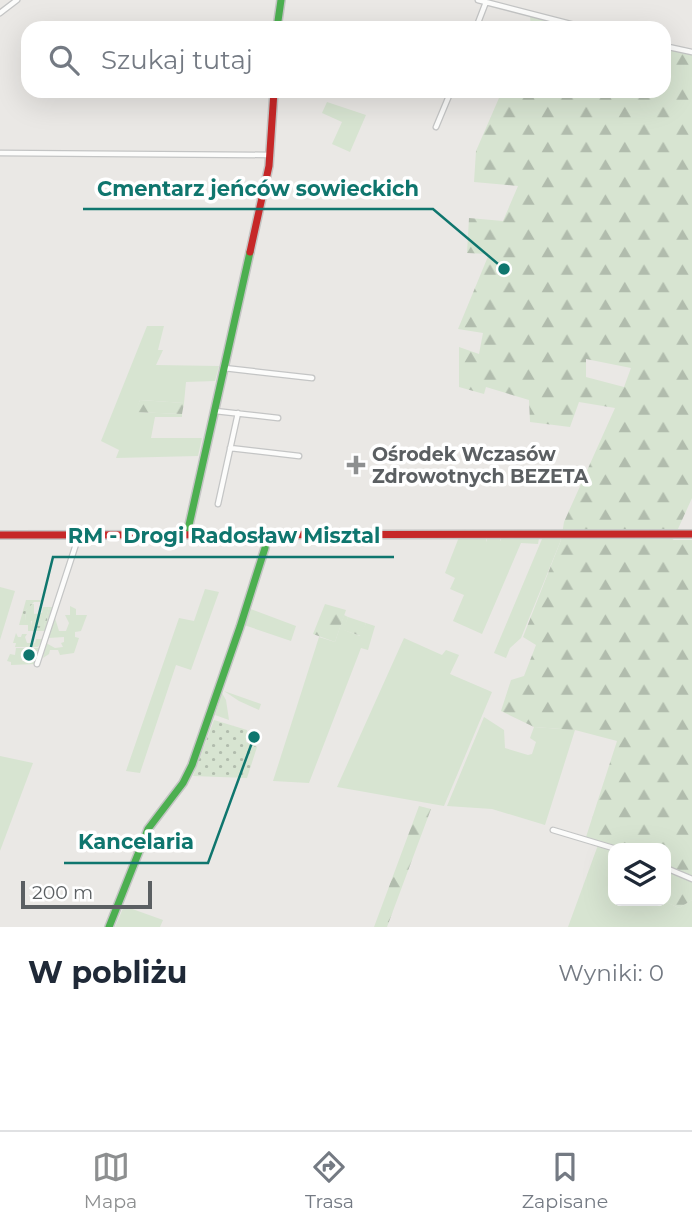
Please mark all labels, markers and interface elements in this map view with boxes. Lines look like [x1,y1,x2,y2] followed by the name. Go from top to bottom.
[21,21,671,98] search box
[45,41,83,79] icon: search
[101,44,253,76] text: Szukaj tutaj
[83,167,433,209] callout: Cmentarz jeńców sowieckich
[97,176,419,201] text: Cmentarz jeńców sowieckich
[372,443,589,488] place label: Ośrodek Wczasów Zdrowotnych BEZETA
[346,455,366,475] marker: Ośrodek Wczasów Zdrowotnych BEZETA
[53,515,394,557] callout: RM - Drogi Radosław Misztal
[68,523,380,548] text: RM - Drogi Radosław Misztal
[64,821,208,863] callout: Kancelaria
[78,829,194,854] text: Kancelaria
[608,843,671,906] map controls
[608,843,671,906] button: layers
[21,878,152,910] scale bar
[32,881,93,904] text: 200 m
[28,954,187,991] text: W pobliżu
[558,959,664,987] text: Wyniki: 0
[84,1148,137,1213] tab: Mapa
[305,1148,354,1213] tab: Trasa
[522,1148,608,1213] tab: Zapisane

